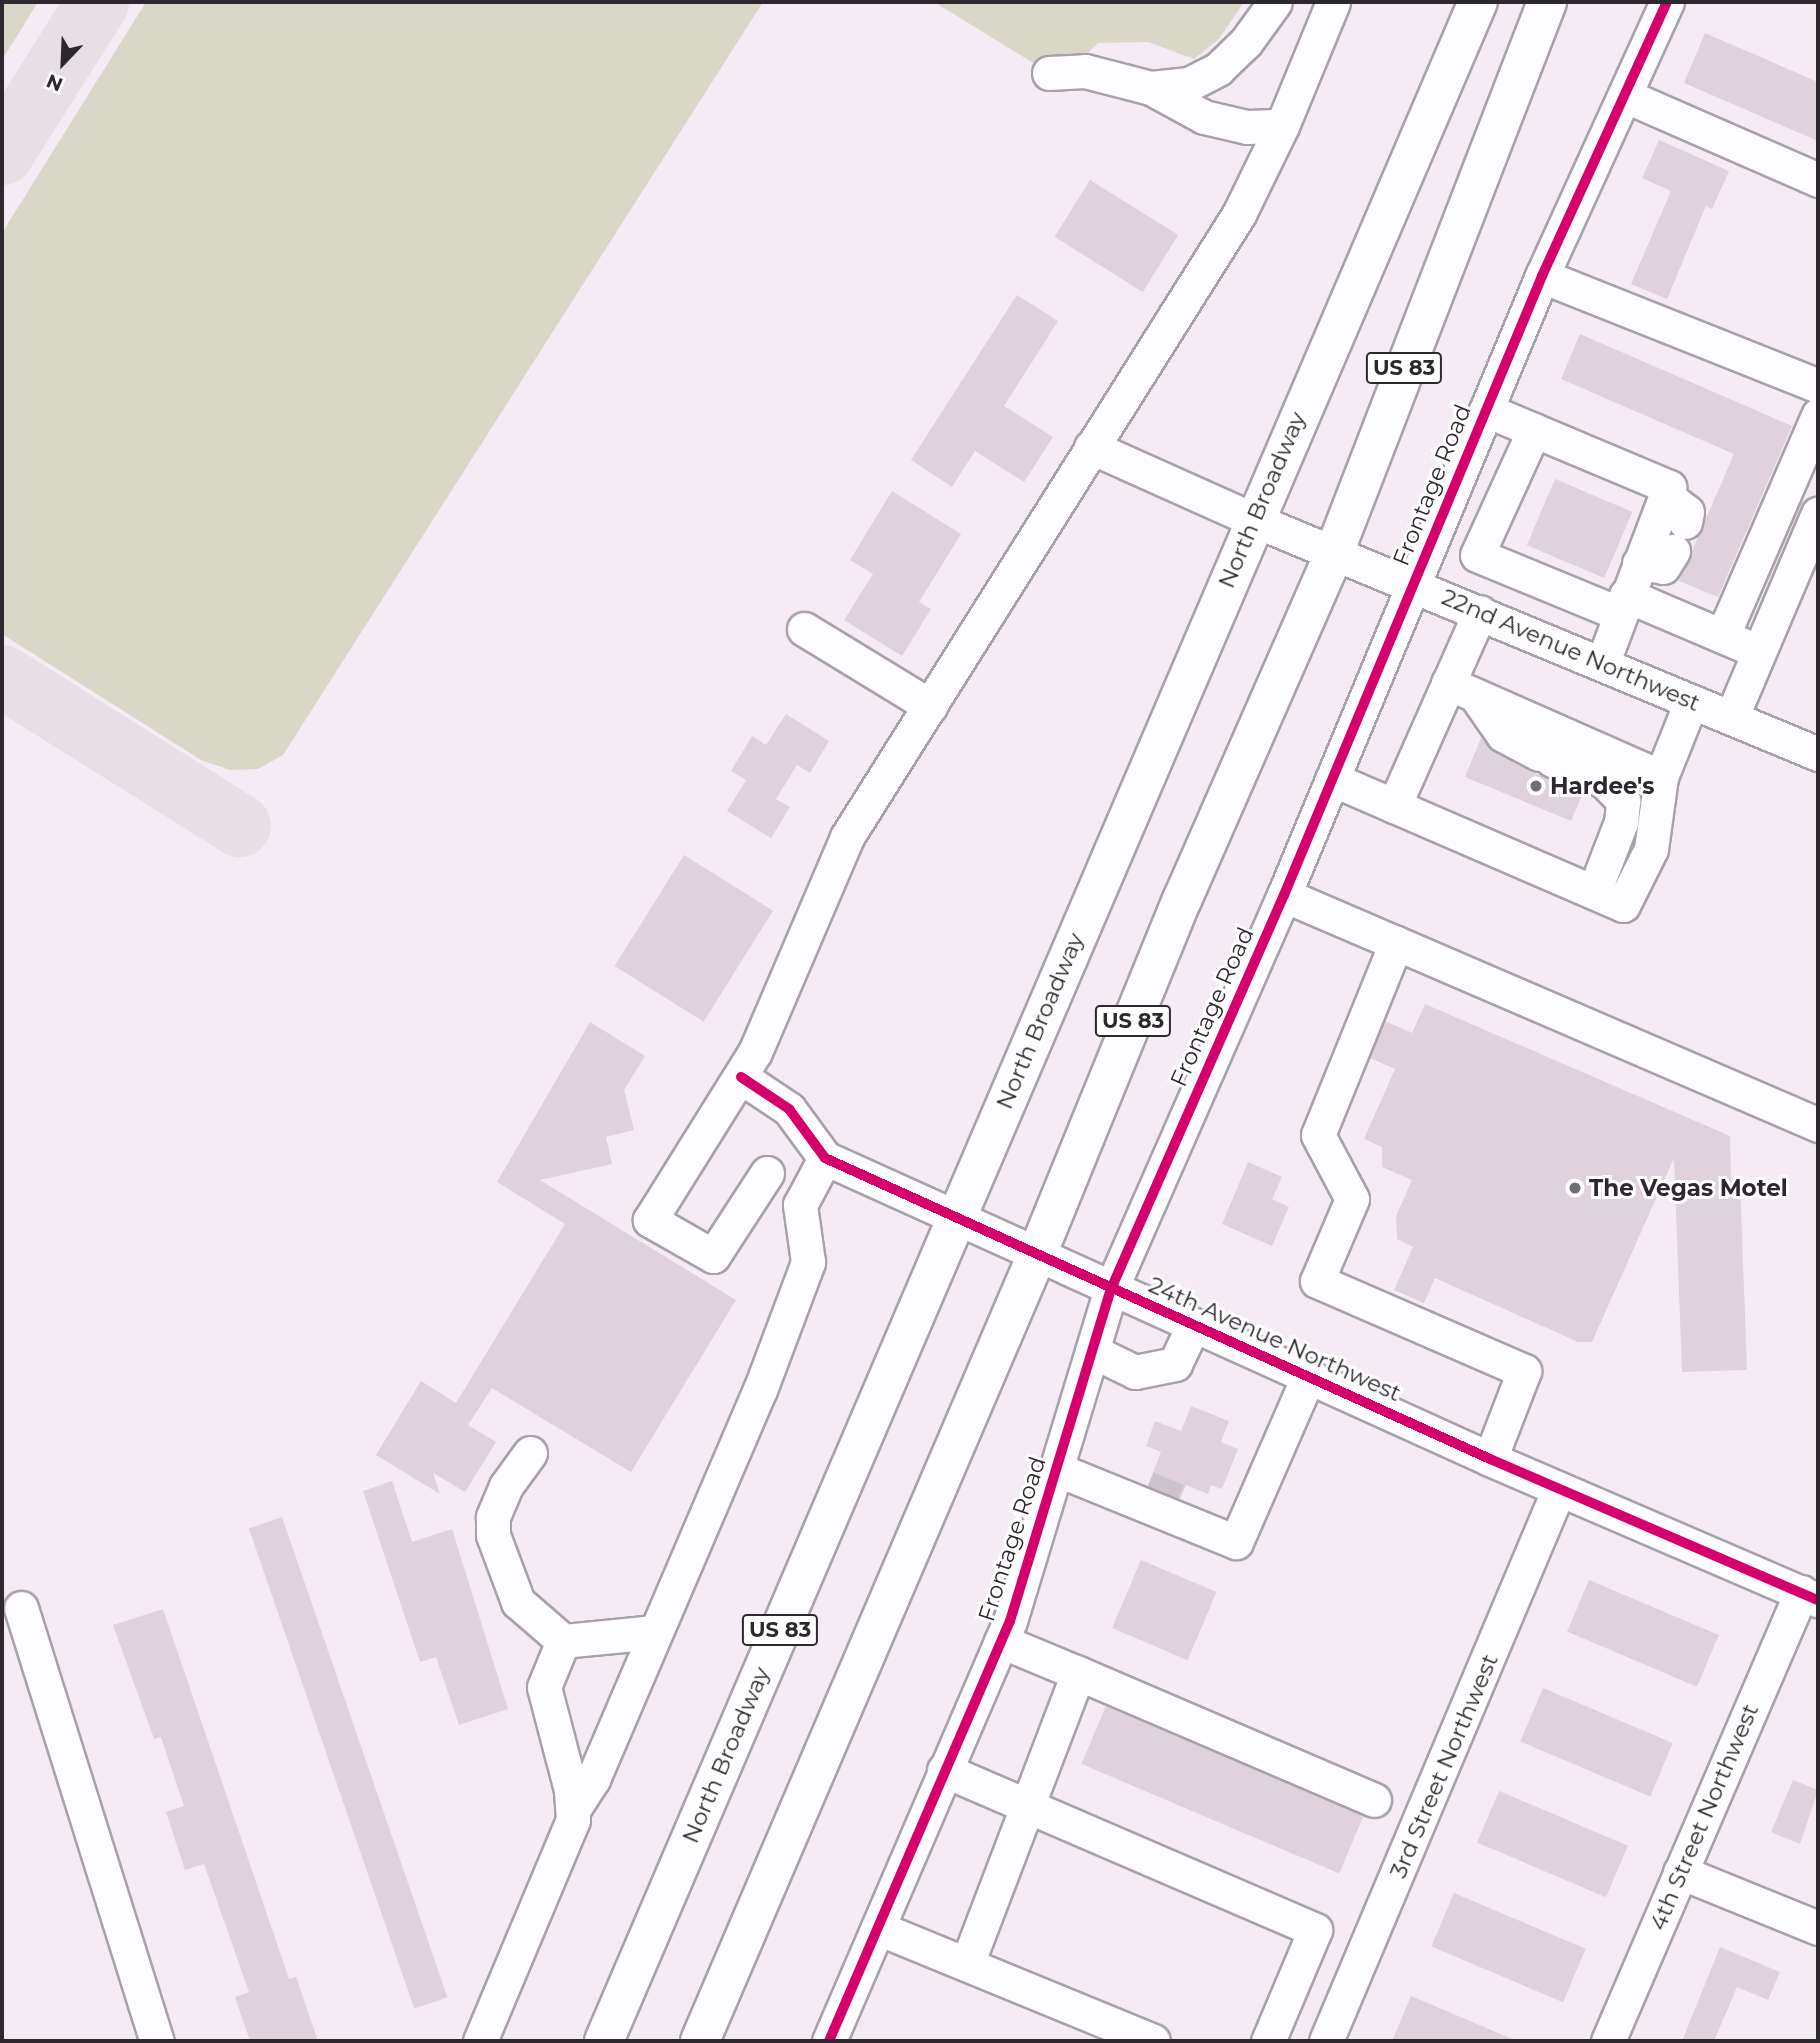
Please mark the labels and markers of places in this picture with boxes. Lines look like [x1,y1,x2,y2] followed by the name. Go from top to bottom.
[1550,772,1655,800] place label: Hardee's
[1528,778,1544,794] marker: Hardee's
[1589,1174,1788,1202] place label: The Vegas Motel
[1567,1180,1583,1196] marker: The Vegas Motel

